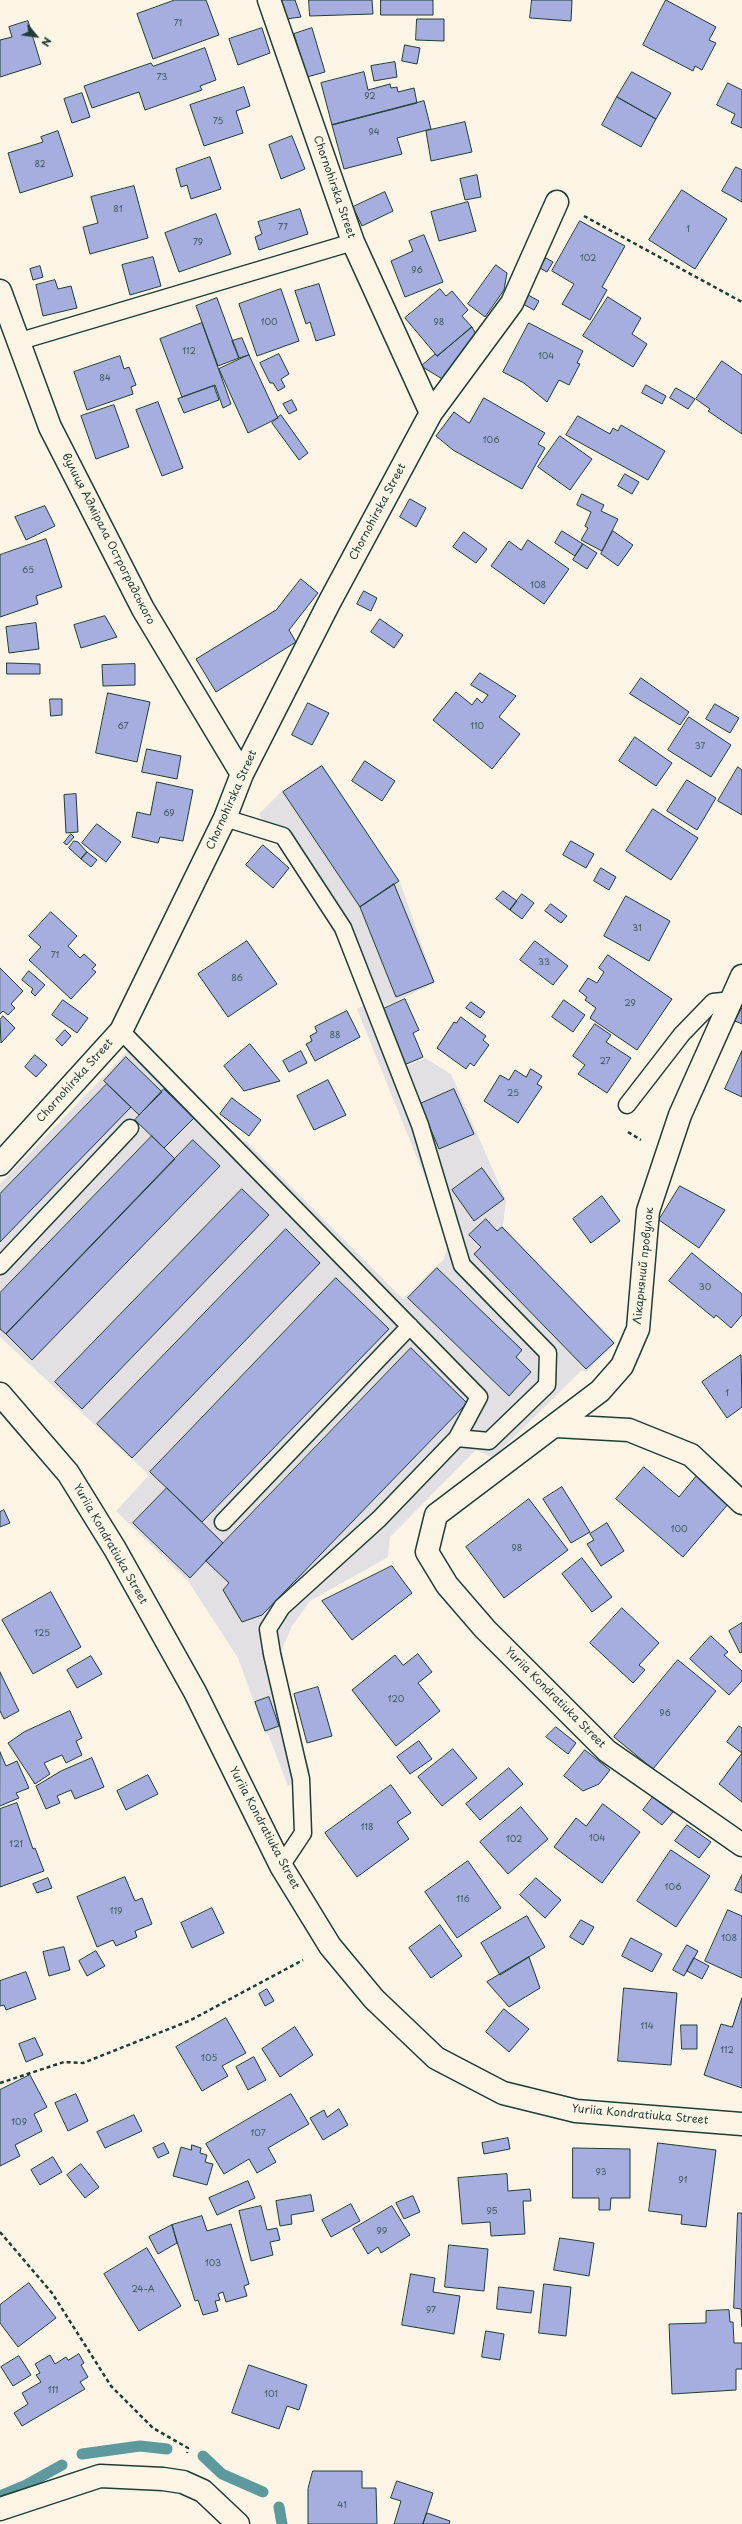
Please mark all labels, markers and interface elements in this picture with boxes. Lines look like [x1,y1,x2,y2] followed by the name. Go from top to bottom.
[16,16,56,56] north arrow
[174,19,182,29] house number: 71
[37,34,56,50] text: N
[157,73,167,83] house number: 73
[364,92,376,102] house number: 92
[213,117,223,127] house number: 75
[368,128,380,138] house number: 94
[310,134,358,240] street label: Chornohirska Street
[34,160,46,170] house number: 82
[113,205,123,215] house number: 81
[278,223,288,233] house number: 77
[686,225,690,235] house number: 1
[193,238,203,248] house number: 79
[580,254,596,264] house number: 102
[411,266,423,276] house number: 96
[260,318,278,328] house number: 100
[434,318,444,328] house number: 98
[182,347,196,357] house number: 112
[538,352,554,362] house number: 104
[99,374,111,384] house number: 84
[483,436,499,446] house number: 106
[59,451,157,627] street label: вулиця Адмірала Остроградського
[347,461,409,563] street label: Chornohirska Street
[22,566,34,576] house number: 65
[530,581,546,591] house number: 108
[117,722,129,732] house number: 67
[470,722,484,732] house number: 110
[695,742,705,752] house number: 37
[204,748,260,852] street label: Chornohirska Street
[163,809,175,819] house number: 69
[632,924,642,934] house number: 31
[51,951,59,961] house number: 71
[538,958,550,968] house number: 33
[231,974,243,984] house number: 86
[624,999,636,1009] house number: 29
[329,1031,341,1041] house number: 88
[34,1037,116,1125] street label: Chornohirska Street
[599,1057,611,1067] house number: 27
[507,1089,519,1099] house number: 25
[631,1207,657,1325] street label: Лікарняний провулок
[699,1283,711,1293] house number: 30
[725,1389,729,1399] house number: 1
[70,1481,150,1607] street label: Yuriia Kondratiuka Street
[670,1525,688,1535] house number: 100
[512,1544,522,1554] house number: 98
[34,1629,50,1639] house number: 125
[502,1645,608,1751] street label: Yuriia Kondratiuka Street
[388,1695,404,1705] house number: 120
[659,1709,671,1719] house number: 96
[226,1764,302,1892] street label: Yuriia Kondratiuka Street
[360,1823,374,1833] house number: 118
[589,1834,605,1844] house number: 104
[506,1835,522,1845] house number: 102
[9,1840,23,1850] house number: 121
[665,1883,681,1893] house number: 106
[456,1895,470,1905] house number: 116
[110,1907,122,1917] house number: 119
[721,1934,737,1944] house number: 108
[640,2022,654,2032] house number: 114
[720,2046,734,2056] house number: 112
[201,2054,217,2064] house number: 105
[571,2102,709,2128] street label: Yuriia Kondratiuka Street
[11,2118,27,2128] house number: 109
[250,2129,266,2139] house number: 107
[596,2168,606,2178] house number: 93
[678,2176,688,2186] house number: 91
[486,2207,498,2217] house number: 95
[377,2227,387,2237] house number: 99
[205,2259,221,2269] house number: 103
[131,2285,155,2295] house number: 24-А
[426,2306,436,2316] house number: 97
[48,2386,58,2396] house number: 111
[264,2390,278,2400] house number: 101
[337,2501,347,2511] house number: 41

